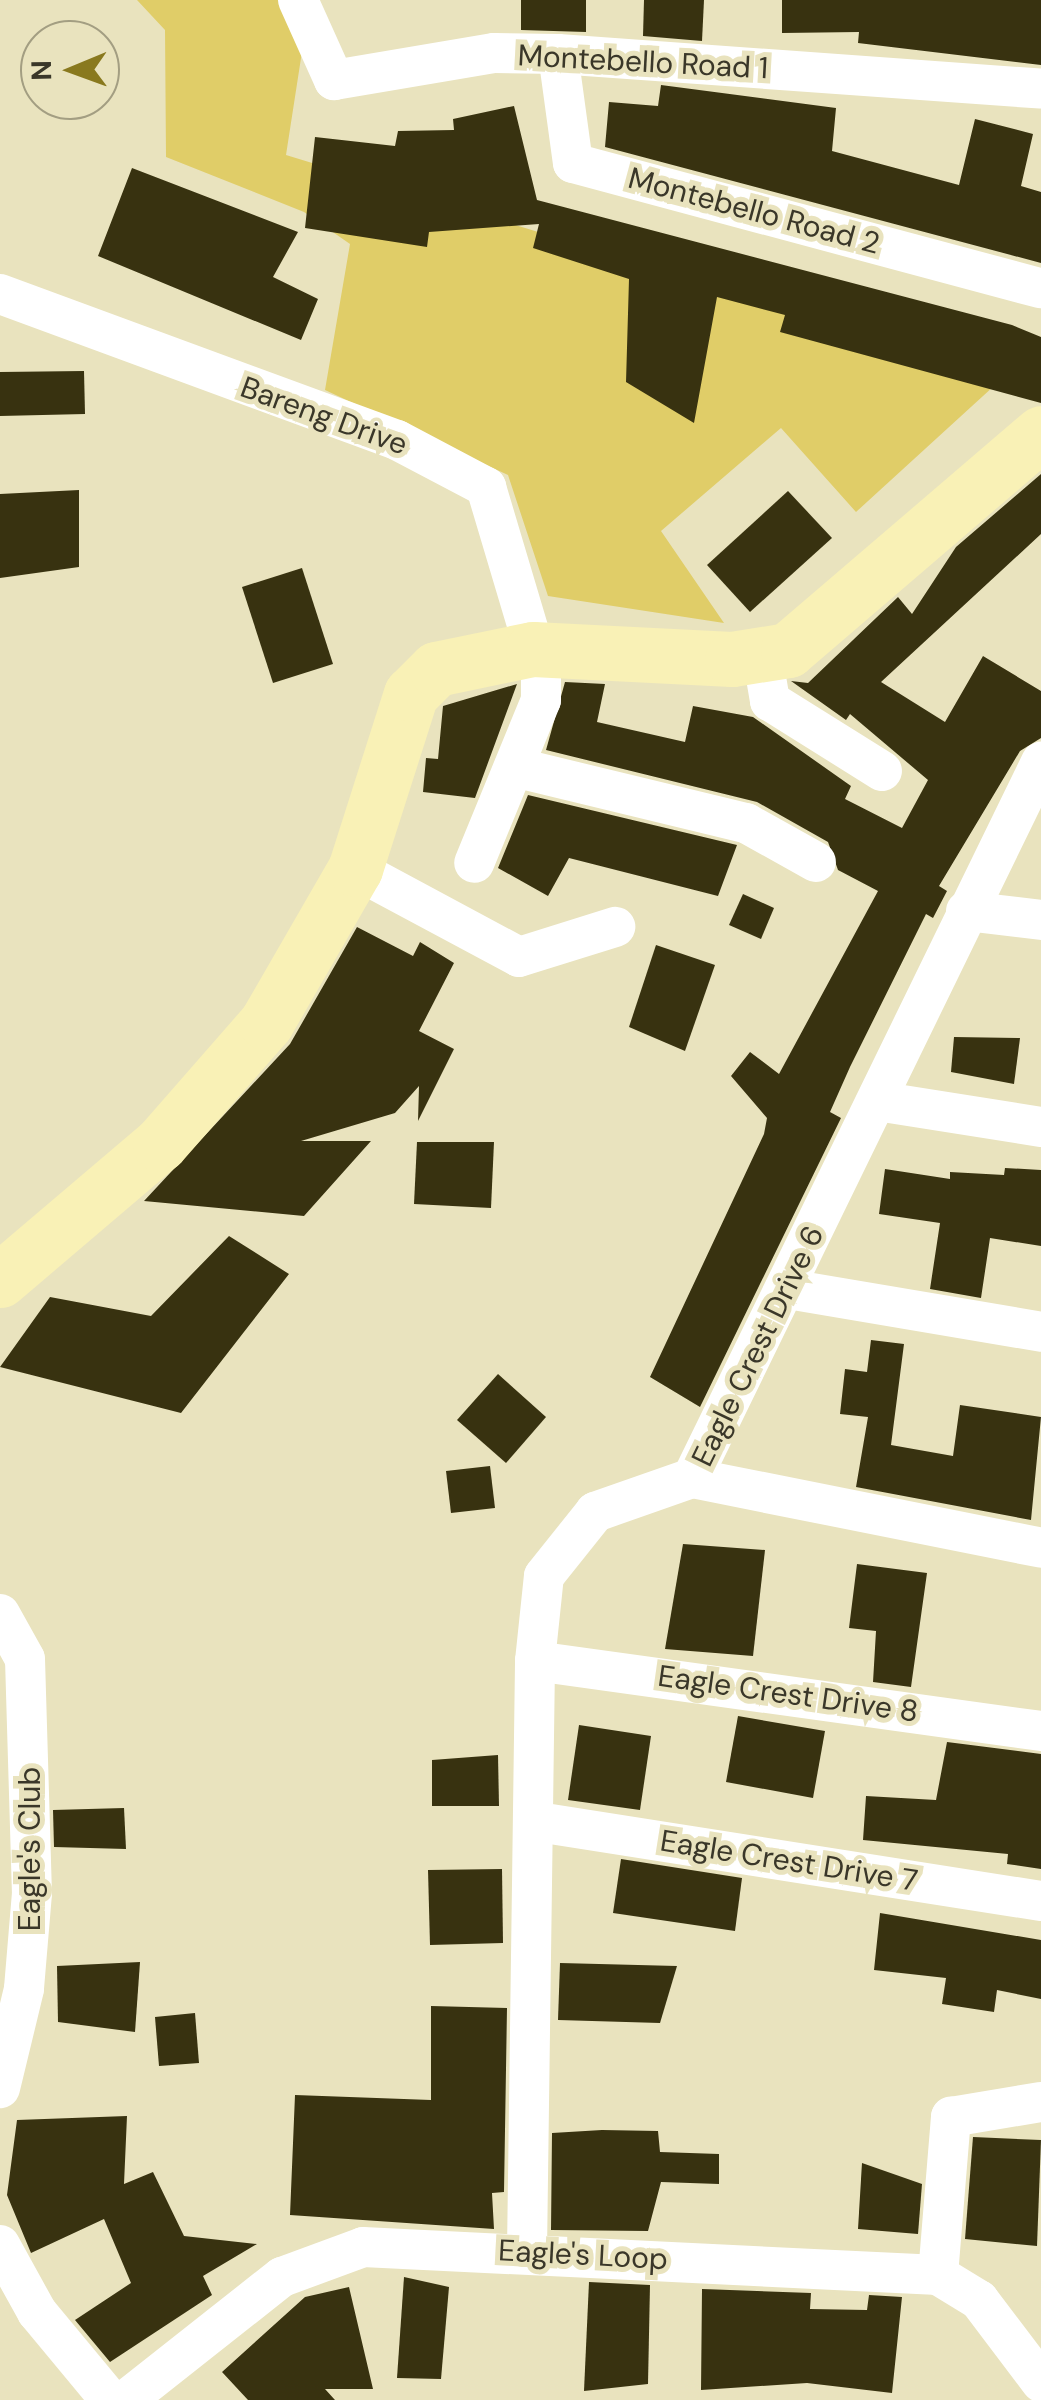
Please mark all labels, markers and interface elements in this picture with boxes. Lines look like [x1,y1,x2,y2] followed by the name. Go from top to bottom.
[20,20,120,120] north arrow
[517,37,769,87] street label: Montebello Road 1
[23,60,60,81] text: N
[624,160,884,262] street label: Montebello Road 2
[236,369,412,463] street label: Bareng Drive
[684,1220,832,1472] street label: Eagle Crest Drive 6
[656,1658,920,1730] street label: Eagle Crest Drive 8
[12,1767,48,1931] street label: Eagle's Club
[658,1823,920,1899] street label: Eagle Crest Drive 7
[497,2233,669,2277] street label: Eagle's Loop

